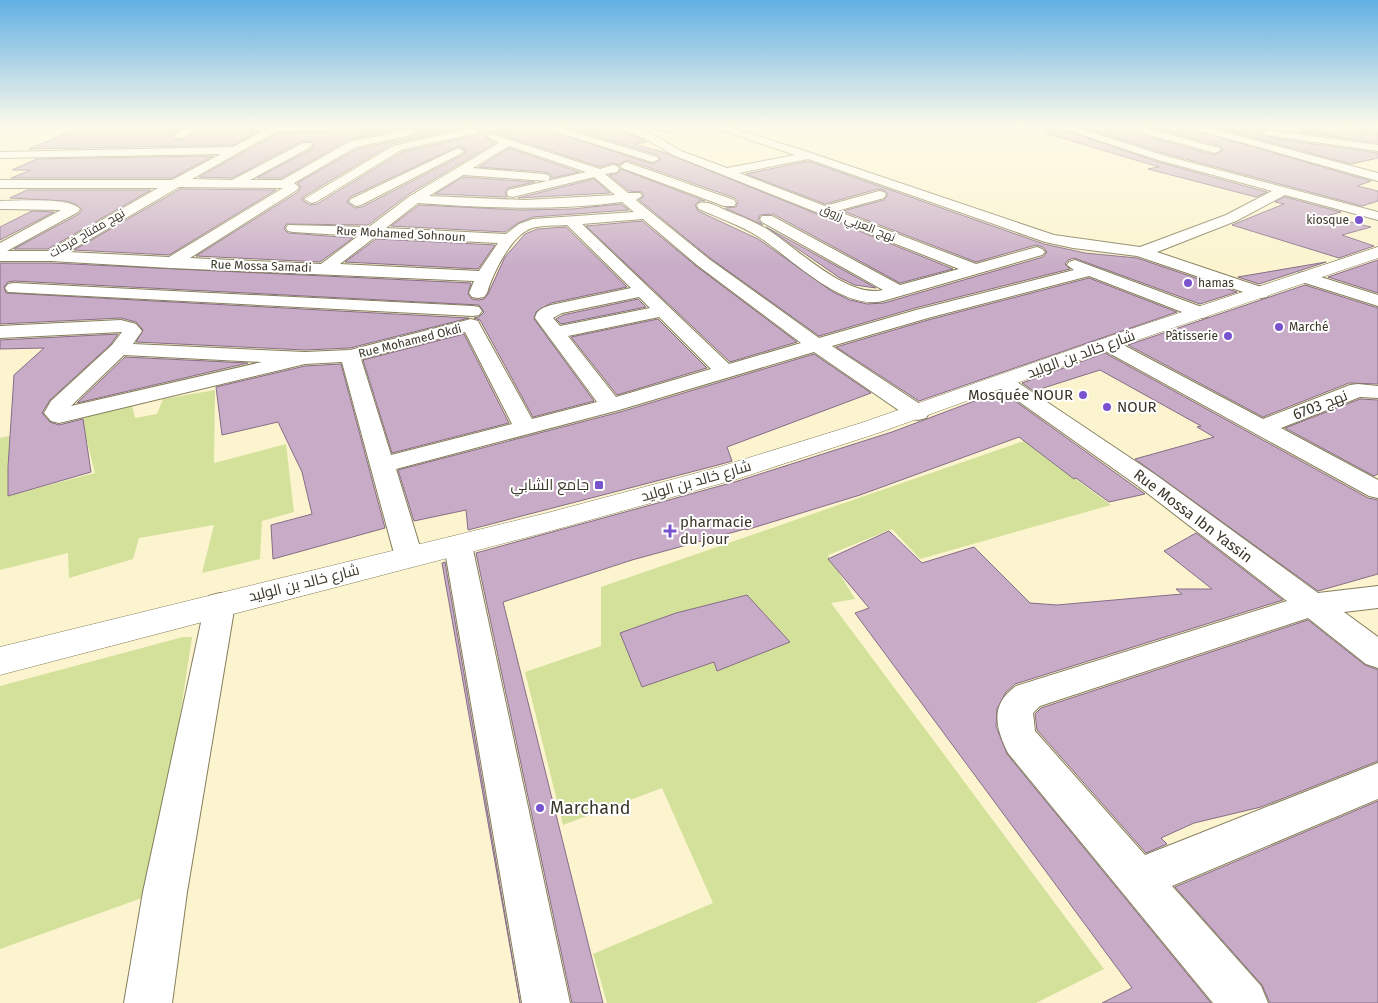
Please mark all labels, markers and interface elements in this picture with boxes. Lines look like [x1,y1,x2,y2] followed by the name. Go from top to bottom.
[817,202,898,247] street label: نهج العربي زروق
[47,206,128,261] street label: نهج مفتاح فرحات
[1306,213,1349,227] place label: kiosque
[1353,214,1365,226] marker: kiosque
[336,224,466,244] street label: Rue Mohamed Sohnoun
[210,257,312,275] street label: Rue Mossa Samadi
[1198,276,1234,290] place label: hamas
[1182,277,1194,289] marker: hamas
[1289,320,1328,334] place label: Marché
[357,321,463,361] street label: Rue Mohamed Okdi
[1273,321,1285,333] marker: Marché
[1024,326,1138,384] street label: شارع خالد بن الوليد
[1165,329,1218,343] place label: Pâtisserie
[1222,330,1234,342] marker: Pâtisserie
[968,386,1073,404] place label: Mosquée NOUR
[1290,386,1351,426] street label: نهج 6703
[1077,389,1089,401] marker: Mosquée NOUR
[1117,398,1157,416] place label: NOUR
[1101,401,1113,413] marker: NOUR
[639,457,754,507] street label: شارع خالد بن الوليد
[1130,465,1256,567] street label: Rue Mossa Ibn Yassin
[510,476,589,497] place label: جامع الشابي
[593,479,605,491] marker: جامع الشابي
[680,513,752,548] place label: pharmacie du jour
[664,525,676,537] marker: pharmacie du jour
[247,561,362,607] street label: شارع خالد بن الوليد
[550,797,630,819] place label: Marchand
[534,802,546,814] marker: Marchand

